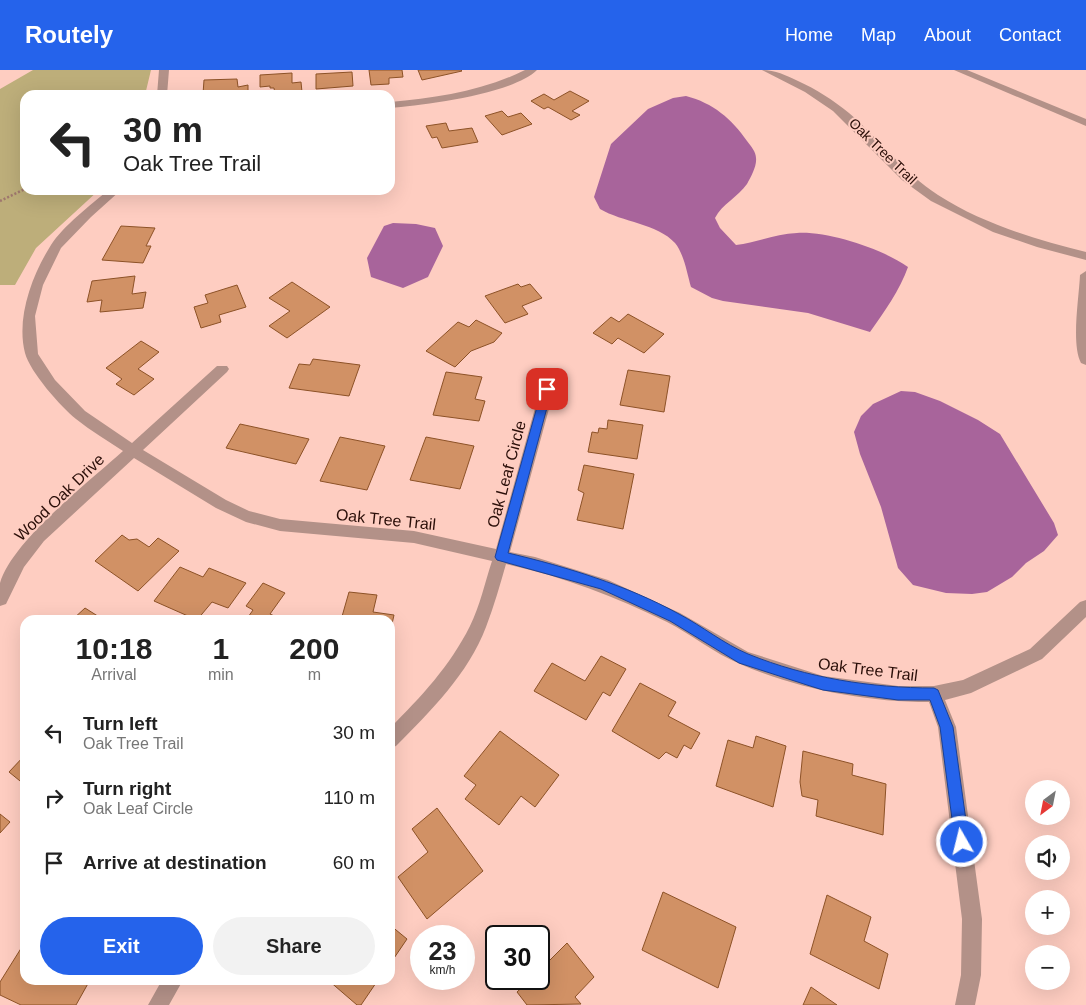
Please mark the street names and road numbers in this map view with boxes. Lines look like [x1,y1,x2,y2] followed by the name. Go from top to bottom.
[846,115,920,187] street label: Oak Tree Trail
[484,419,529,530] street label: Oak Leaf Circle
[11,451,107,544] street label: Wood Oak Drive
[335,506,437,533] street label: Oak Tree Trail
[817,655,919,684] street label: Oak Tree Trail

